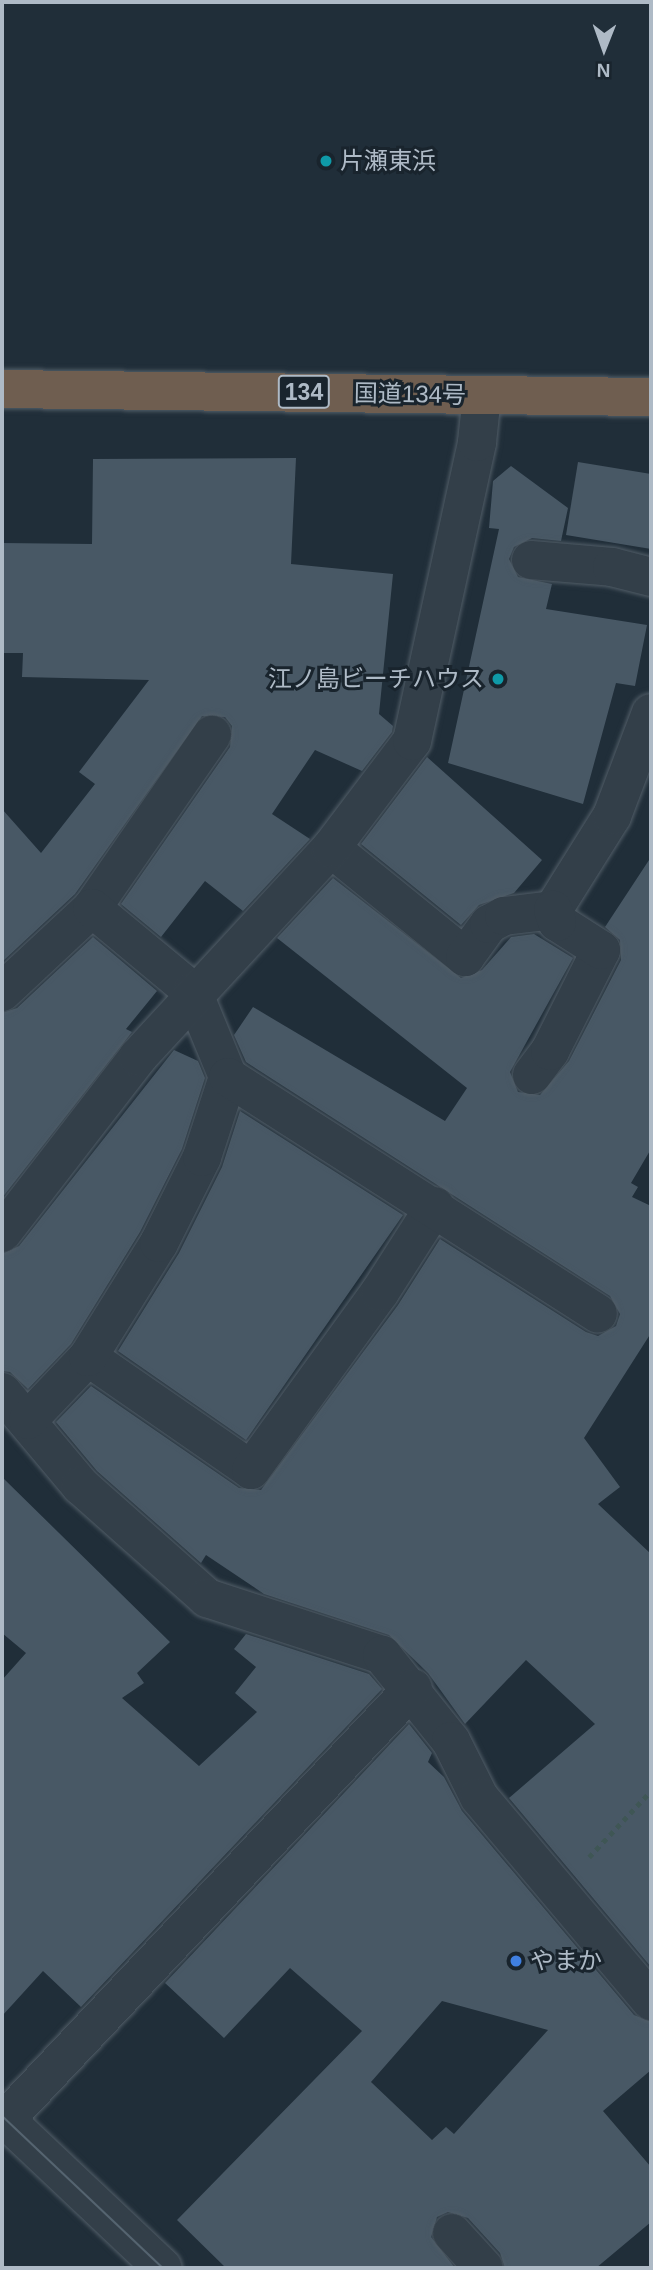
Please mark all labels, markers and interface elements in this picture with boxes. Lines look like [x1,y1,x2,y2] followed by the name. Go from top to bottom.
[569,14,639,84] north arrow
[597,60,611,81] text: N
[340,147,436,175] place label: 片瀬東浜
[318,153,334,169] marker: 片瀬東浜
[278,372,330,412] road number: 134
[354,379,466,409] street label: 国道134号
[268,665,484,693] place label: 江ノ島ビーチハウス
[490,671,506,687] marker: 江ノ島ビーチハウス
[530,1947,602,1975] place label: やまか
[508,1953,524,1969] marker: やまか

